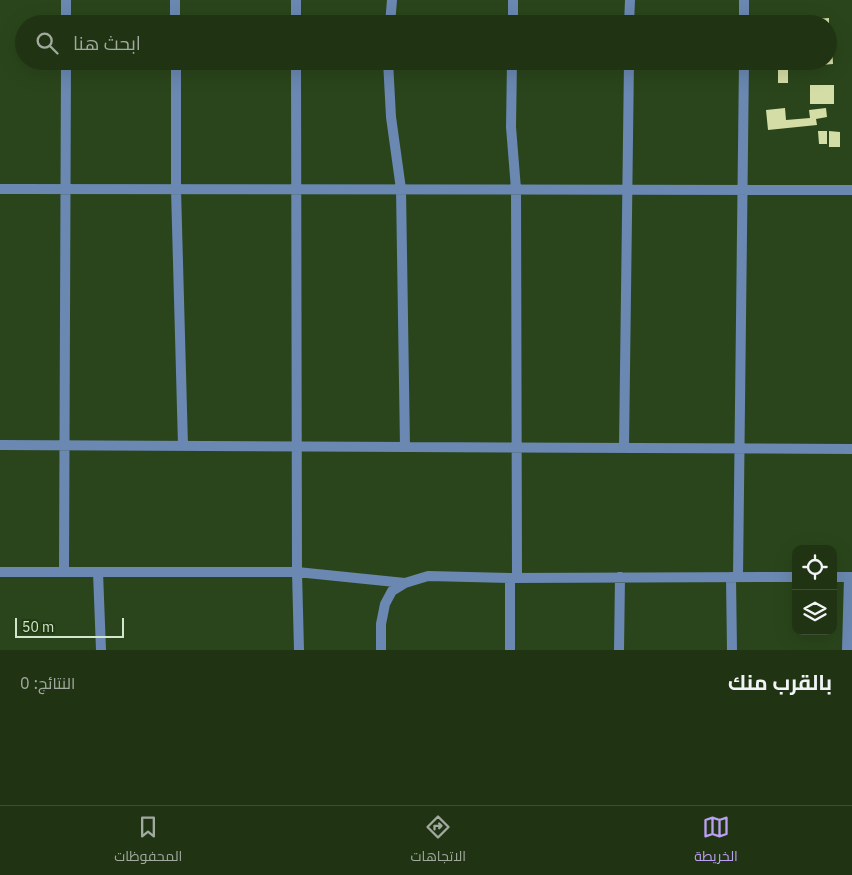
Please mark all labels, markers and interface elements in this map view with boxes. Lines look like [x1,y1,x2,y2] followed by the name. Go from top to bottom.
[15,15,837,70] search box
[33,29,61,57] icon: search
[73,31,141,55] text: ابحث هنا
[792,545,837,635] map controls
[792,545,837,590] button: locate
[792,590,837,635] button: layers
[15,615,124,638] scale bar
[22,618,54,636] text: 50 m
[728,668,832,696] text: بالقرب منك
[20,673,75,693] text: النتائج: 0
[114,813,182,869] tab: المحفوظات
[411,813,466,869] tab: الاتجاهات
[694,813,738,869] tab: الخريطة

